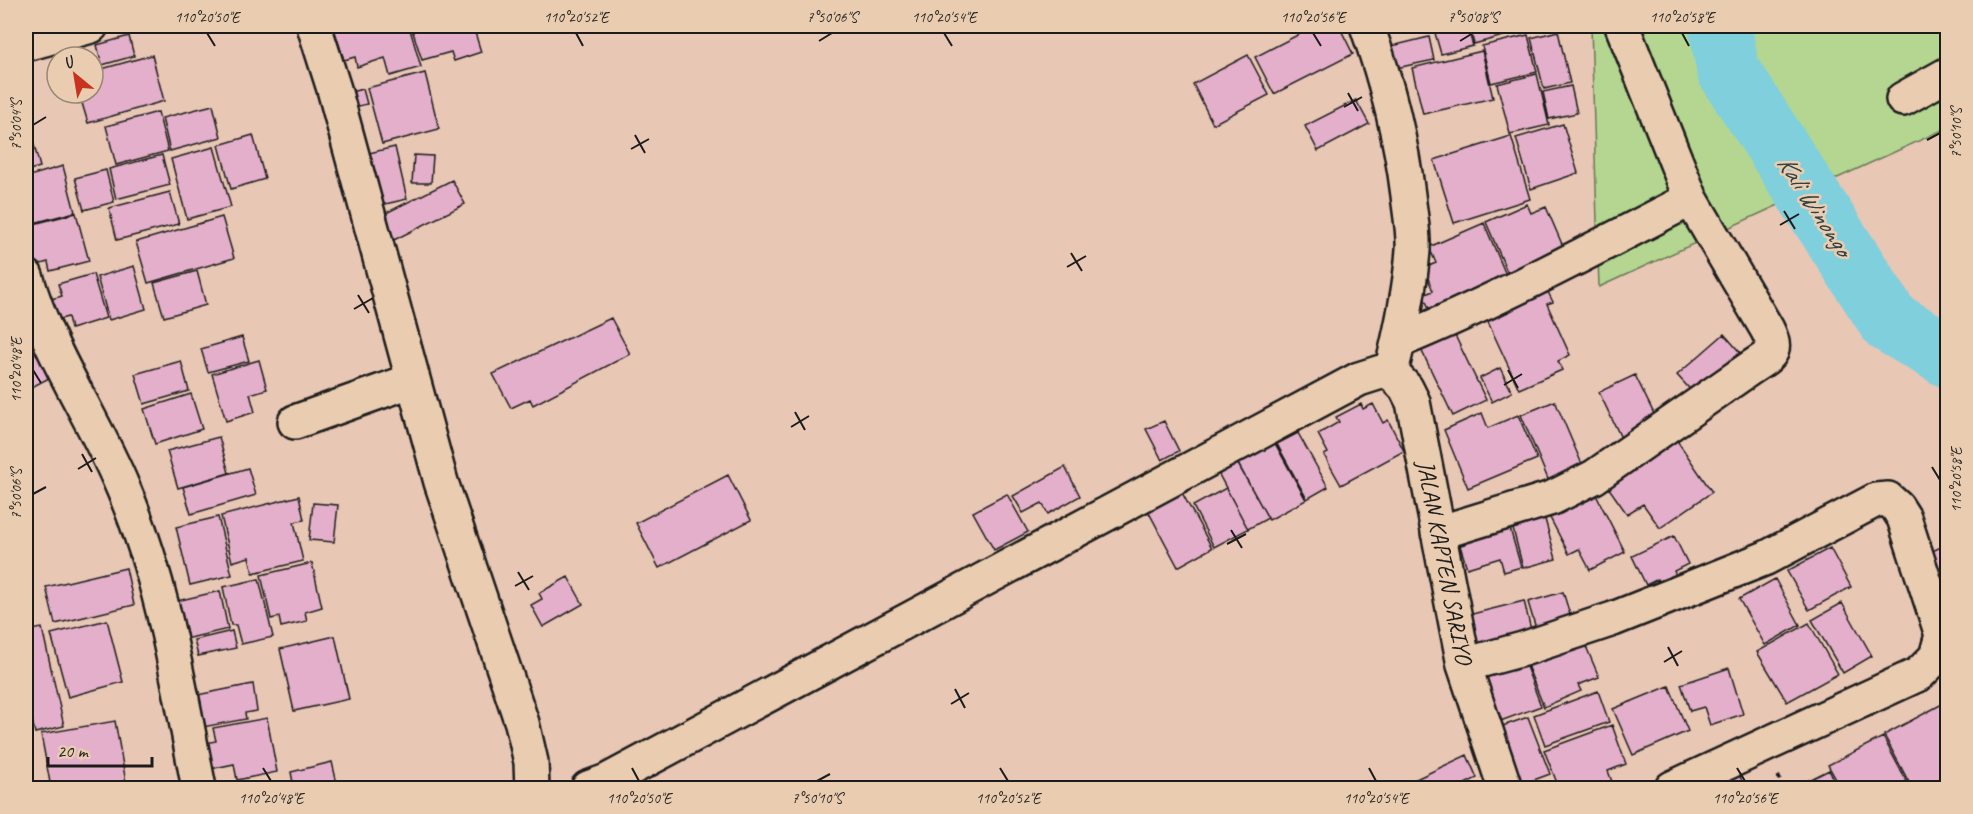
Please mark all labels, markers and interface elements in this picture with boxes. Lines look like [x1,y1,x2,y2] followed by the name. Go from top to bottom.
[175,8,241,27] text: 110°20'50"E
[544,8,610,27] text: 110°20'52"E
[807,8,860,27] text: 7°50'06"S
[912,8,978,27] text: 110°20'54"E
[1281,8,1347,27] text: 110°20'56"E
[1448,8,1501,27] text: 7°50'08"S
[1650,8,1716,27] text: 110°20'58"E
[45,45,105,105] north arrow
[60,51,79,73] text: U
[7,97,26,150] text: 7°50'04"S
[1947,105,1966,158] text: 7°50'10"S
[1770,149,1862,266] water label: Kali Winongo
[7,336,26,402] text: 110°20'48"E
[1947,446,1966,512] text: 110°20'58"E
[1410,457,1480,669] street label: JALAN KAPTEN SARIYO
[7,466,26,519] text: 7°50'06"S
[48,730,152,768] scale bar
[57,740,90,762] text: 20 m
[239,789,305,808] text: 110°20'48"E
[607,789,673,808] text: 110°20'50"E
[792,789,845,808] text: 7°50'10"S
[976,789,1042,808] text: 110°20'52"E
[1344,789,1410,808] text: 110°20'54"E
[1713,789,1779,808] text: 110°20'56"E

